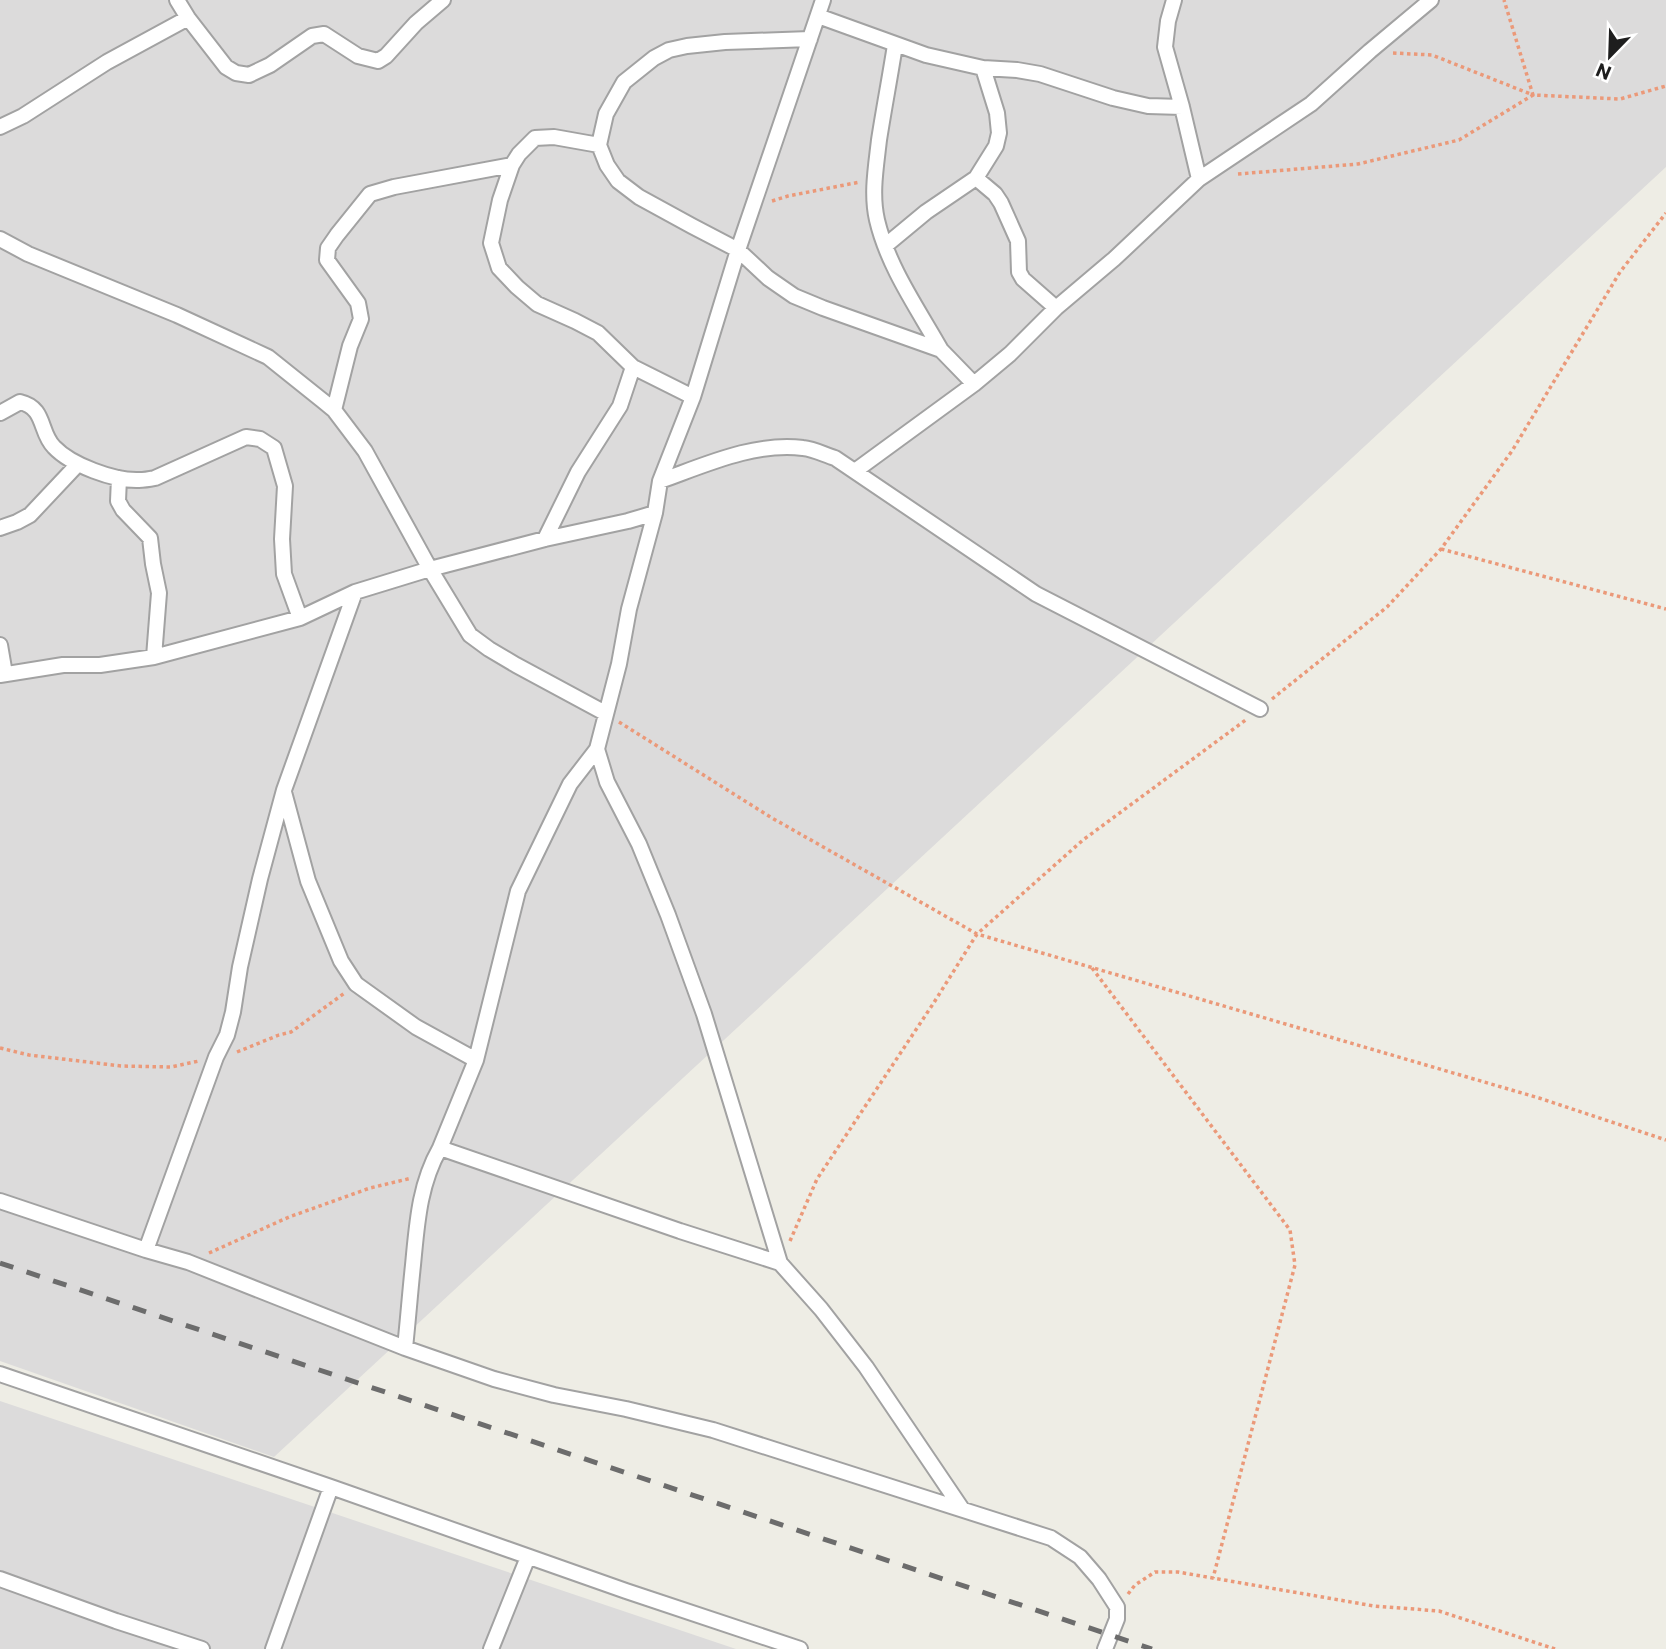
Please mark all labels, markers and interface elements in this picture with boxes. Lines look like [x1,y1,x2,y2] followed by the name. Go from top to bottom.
[1575,21,1645,91] north arrow
[1592,59,1614,85] text: N

